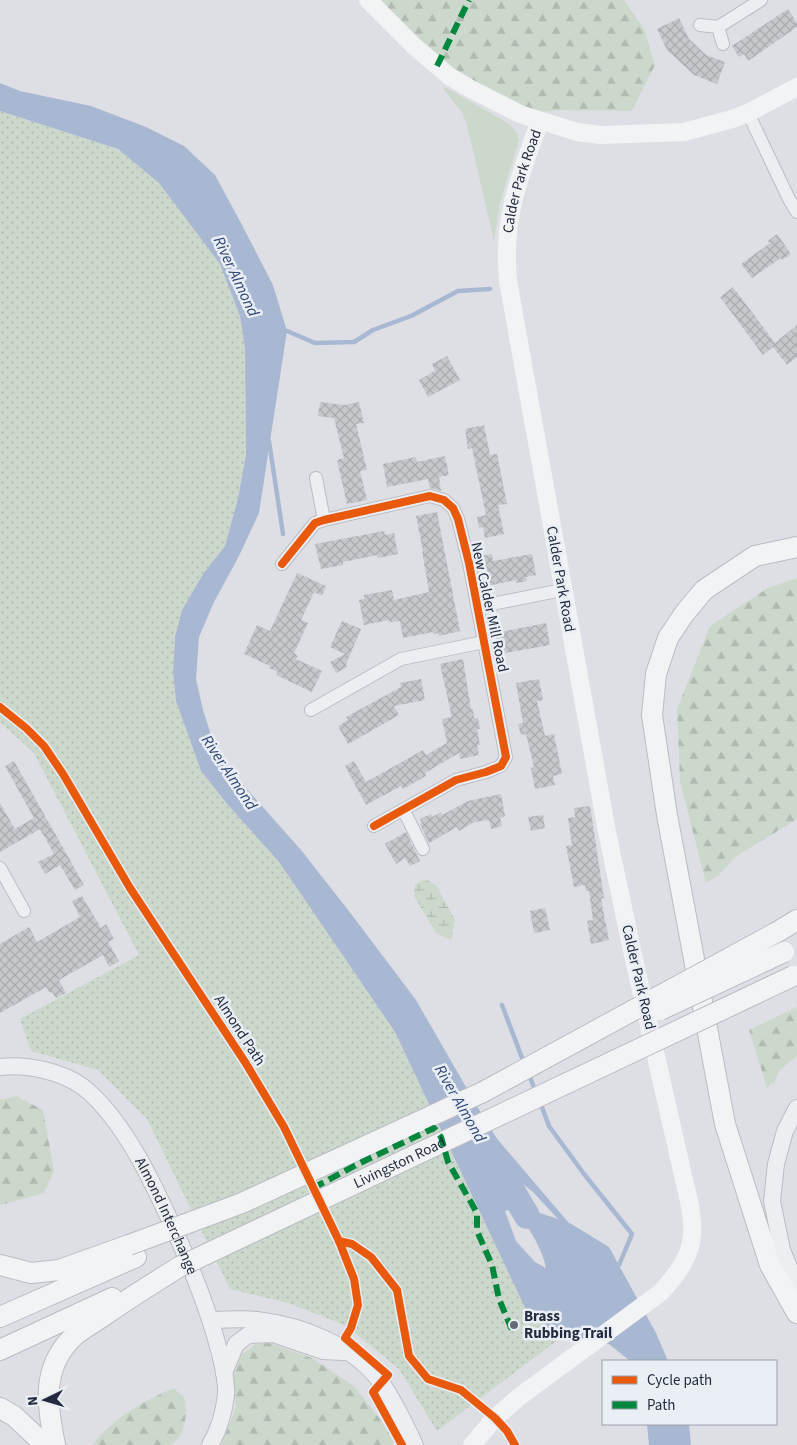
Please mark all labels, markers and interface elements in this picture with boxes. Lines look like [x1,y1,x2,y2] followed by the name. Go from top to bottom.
[498,127,547,234] street label: Calder Park Road
[208,233,264,321] water label: River Almond
[541,524,580,634] street label: Calder Park Road
[465,540,514,674] street label: New Calder Mill Road
[196,731,263,815] water label: River Almond
[616,923,661,1032] street label: Calder Park Road
[209,991,270,1070] street label: Almond Path
[429,1061,491,1147] water label: River Almond
[350,1132,449,1194] street label: Livingston Road
[129,1153,202,1278] street label: Almond Interchange
[524,1306,613,1344] place label: Brass Rubbing Trail
[508,1319,520,1331] marker: Brass Rubbing Trail
[602,1360,777,1425] legend
[647,1370,712,1391] text: Cycle path
[20,1375,70,1425] north arrow
[647,1395,675,1416] text: Path
[23,1396,43,1407] text: N

